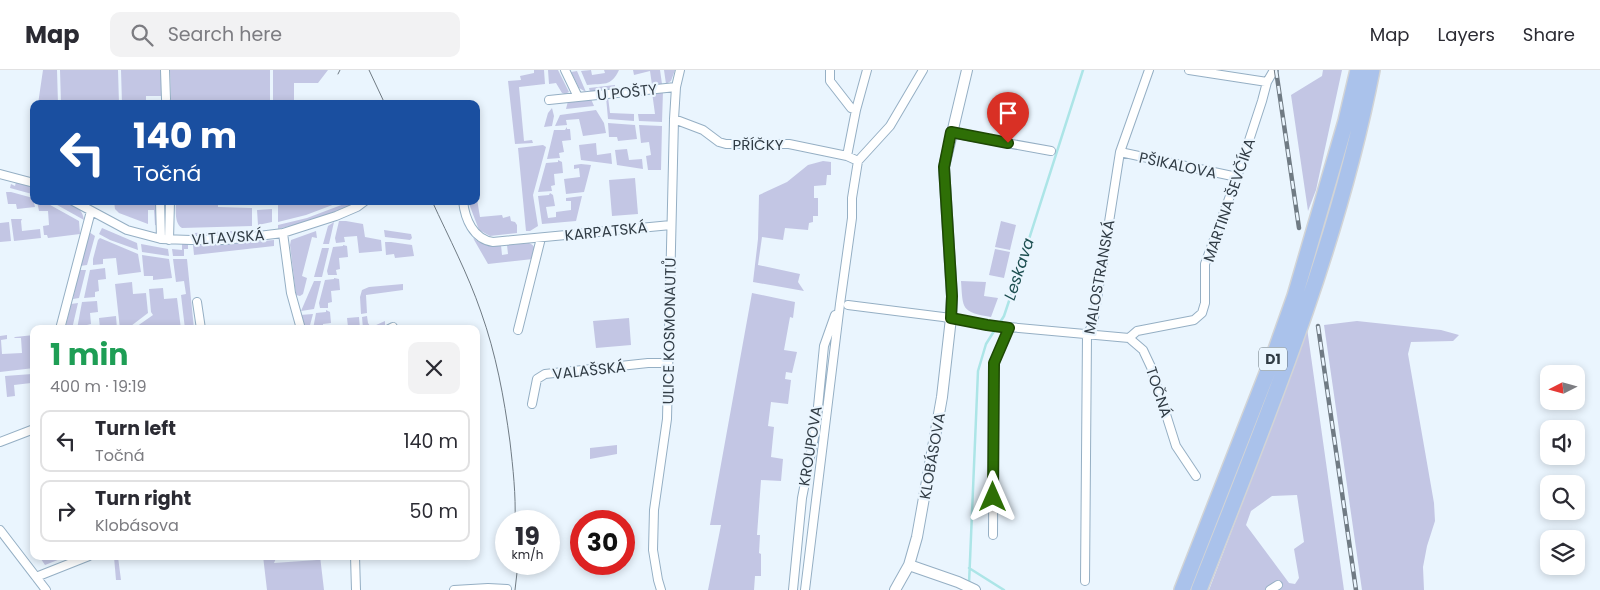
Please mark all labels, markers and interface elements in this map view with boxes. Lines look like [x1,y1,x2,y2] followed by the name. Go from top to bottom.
[110,12,460,57] search box
[25,18,80,51] text: Map
[128,21,156,49] icon: search
[168,21,282,48] text: Search here
[1370,22,1410,47] text: Map
[1438,22,1495,47] text: Layers
[1523,22,1575,47] text: Share
[596,78,658,106] street label: U POŠTY
[987,92,1029,143] pin
[994,99,1022,127] icon: arrive
[133,111,237,160] text: 140 m
[50,120,115,185] icon: left
[733,134,784,155] street label: PŘÍČKY
[1198,135,1260,265] street label: MARTINA ŠEVČÍKA
[1137,147,1219,183] street label: PŠIKALOVA
[133,158,201,189] text: Točná
[564,216,648,246] street label: KARPATSKÁ
[1079,218,1119,336] street label: MALOSTRANSKÁ
[191,224,265,250] street label: VLTAVSKÁ
[998,235,1040,303] water label: Leskava
[657,257,681,405] street label: ULICE KOSMONAUTŮ
[50,333,128,376] text: 1 min
[408,342,460,394] button: close
[1259,348,1287,370] road number: D1
[551,356,627,384] street label: VALAŠSKÁ
[1141,364,1177,420] street label: TOČNÁ
[1540,365,1585,410] north arrow
[1540,365,1585,575] map controls
[50,375,147,398] text: 400 m · 19:19
[793,404,827,488] street label: KROUPOVA
[914,411,950,501] street label: KLOBÁSOVA
[95,415,176,442] text: Turn left
[1540,420,1585,465] button: sound
[52,427,80,455] icon: left
[403,428,458,455] text: 140 m
[95,444,145,467] text: Točná
[966,470,1018,522] position arrow
[1540,475,1585,520] button: search
[95,485,191,512] text: Turn right
[52,497,80,525] icon: right
[409,498,458,525] text: 50 m
[570,510,635,575] speed limit sign: 30
[95,514,179,537] text: Klobásova
[515,519,540,554] text: 19
[1540,530,1585,575] button: layers
[512,546,543,563] text: km/h

